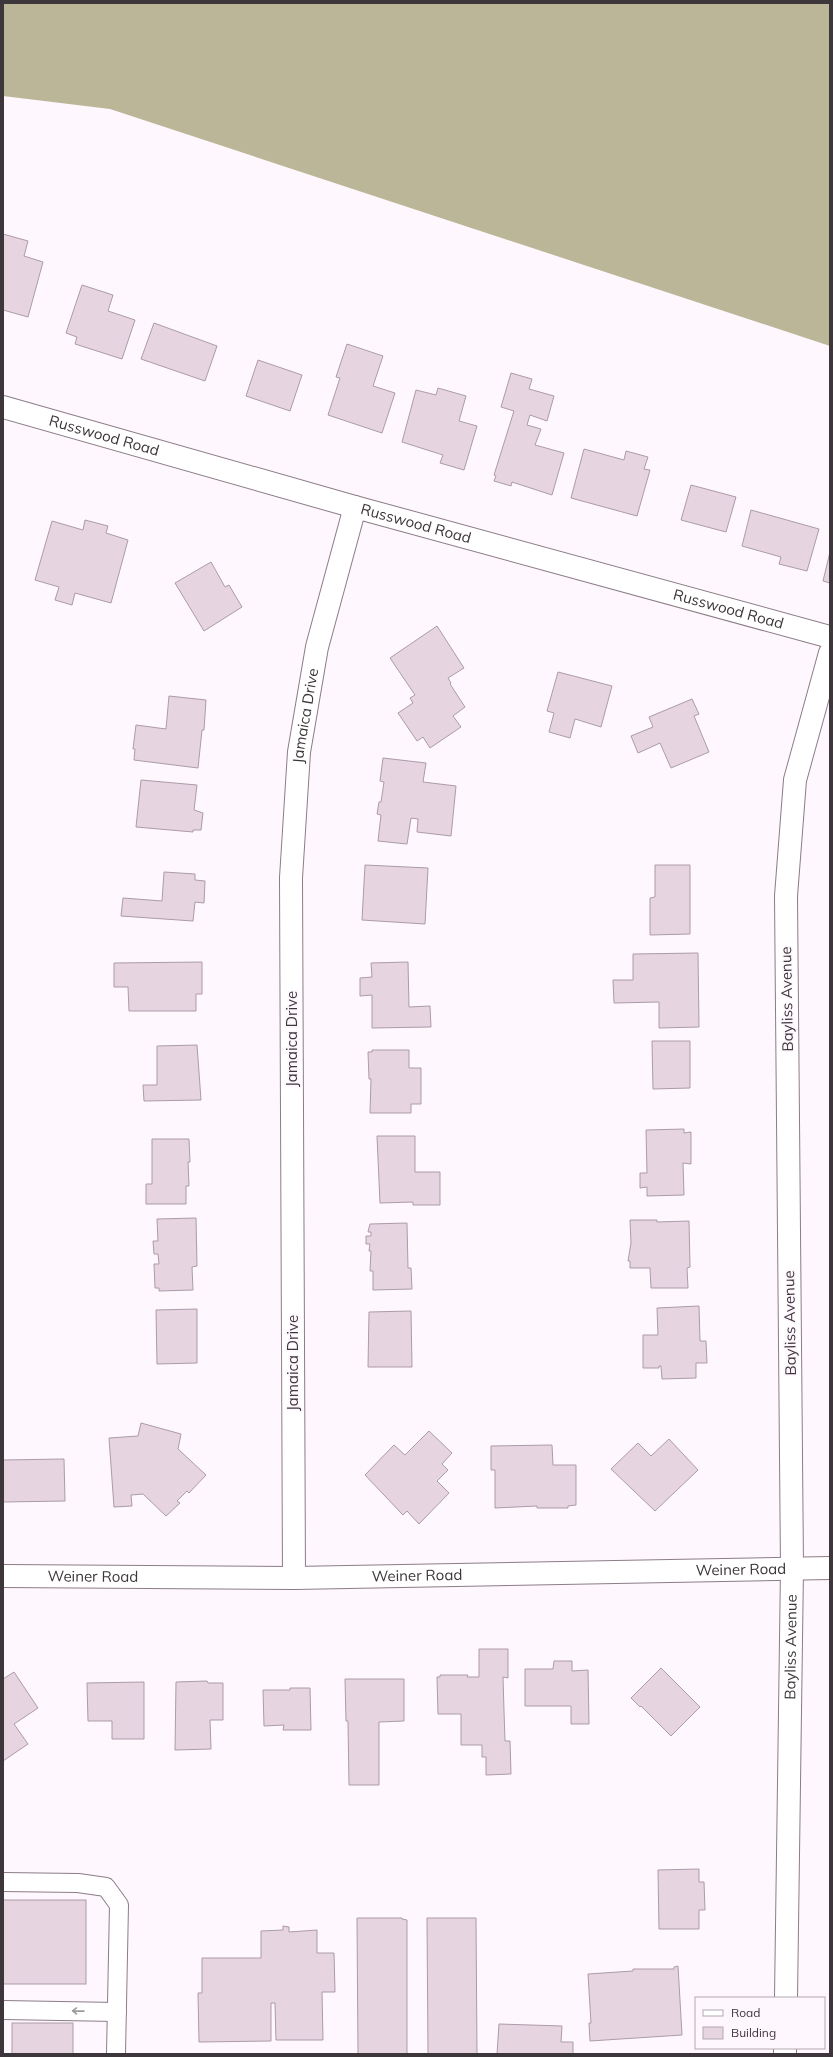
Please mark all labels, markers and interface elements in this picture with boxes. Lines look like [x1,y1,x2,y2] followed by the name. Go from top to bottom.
[47,411,161,460] street label: Russwood Road
[359,499,473,547] street label: Russwood Road
[671,585,786,633] street label: Russwood Road
[288,667,322,764] street label: Jamaica Drive
[776,946,797,1052] street label: Bayliss Avenue
[282,991,301,1087] street label: Jamaica Drive
[779,1270,800,1376] street label: Bayliss Avenue
[283,1315,302,1411] street label: Jamaica Drive
[695,1559,786,1580] street label: Weiner Road
[371,1565,462,1586] street label: Weiner Road
[48,1566,138,1586] street label: Weiner Road
[780,1594,801,1700] street label: Bayliss Avenue
[695,1997,825,2049] legend
[731,2005,760,2020] text: Road
[72,2007,85,2015] one-way arrow
[731,2025,776,2040] text: Building

